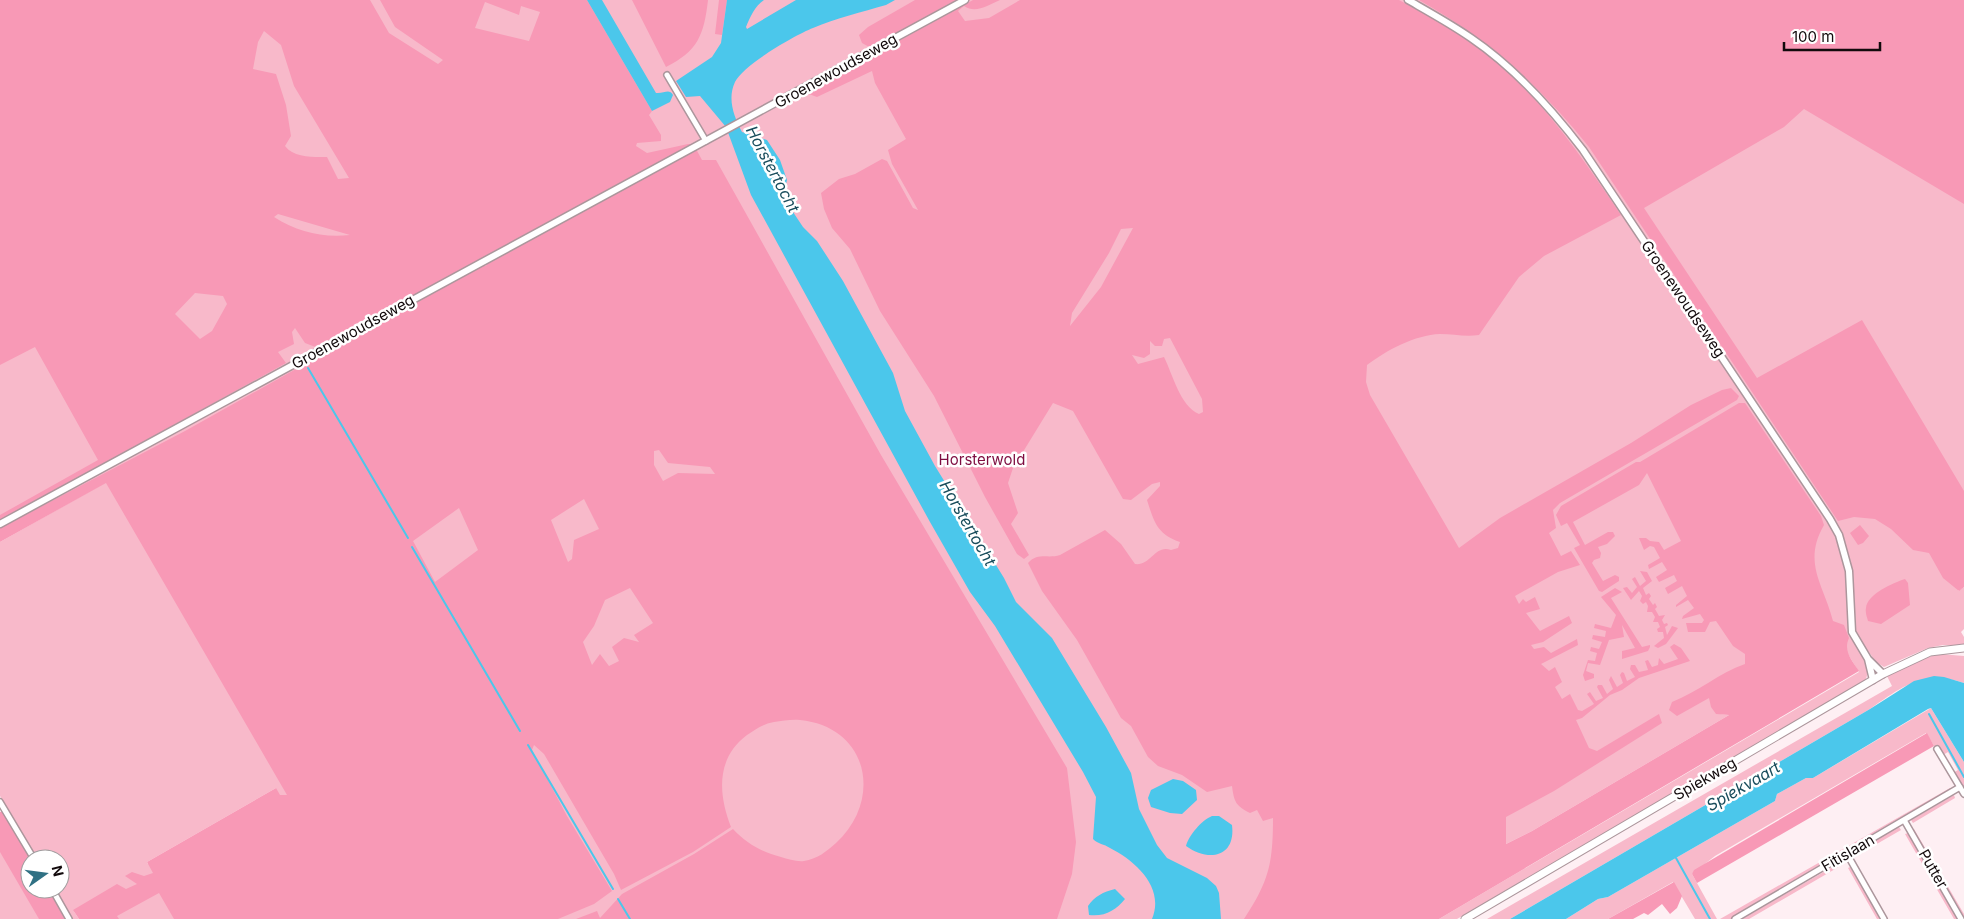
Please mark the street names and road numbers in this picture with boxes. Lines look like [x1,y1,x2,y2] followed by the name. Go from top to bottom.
[771,29,900,112] street label: Groenewoudseweg
[1637,237,1730,361] street label: Groenewoudseweg
[288,290,417,373] street label: Groenewoudseweg
[1670,753,1740,804] street label: Spiekweg
[1818,830,1878,875] street label: Fitislaan
[1915,846,1952,892] street label: Putter

